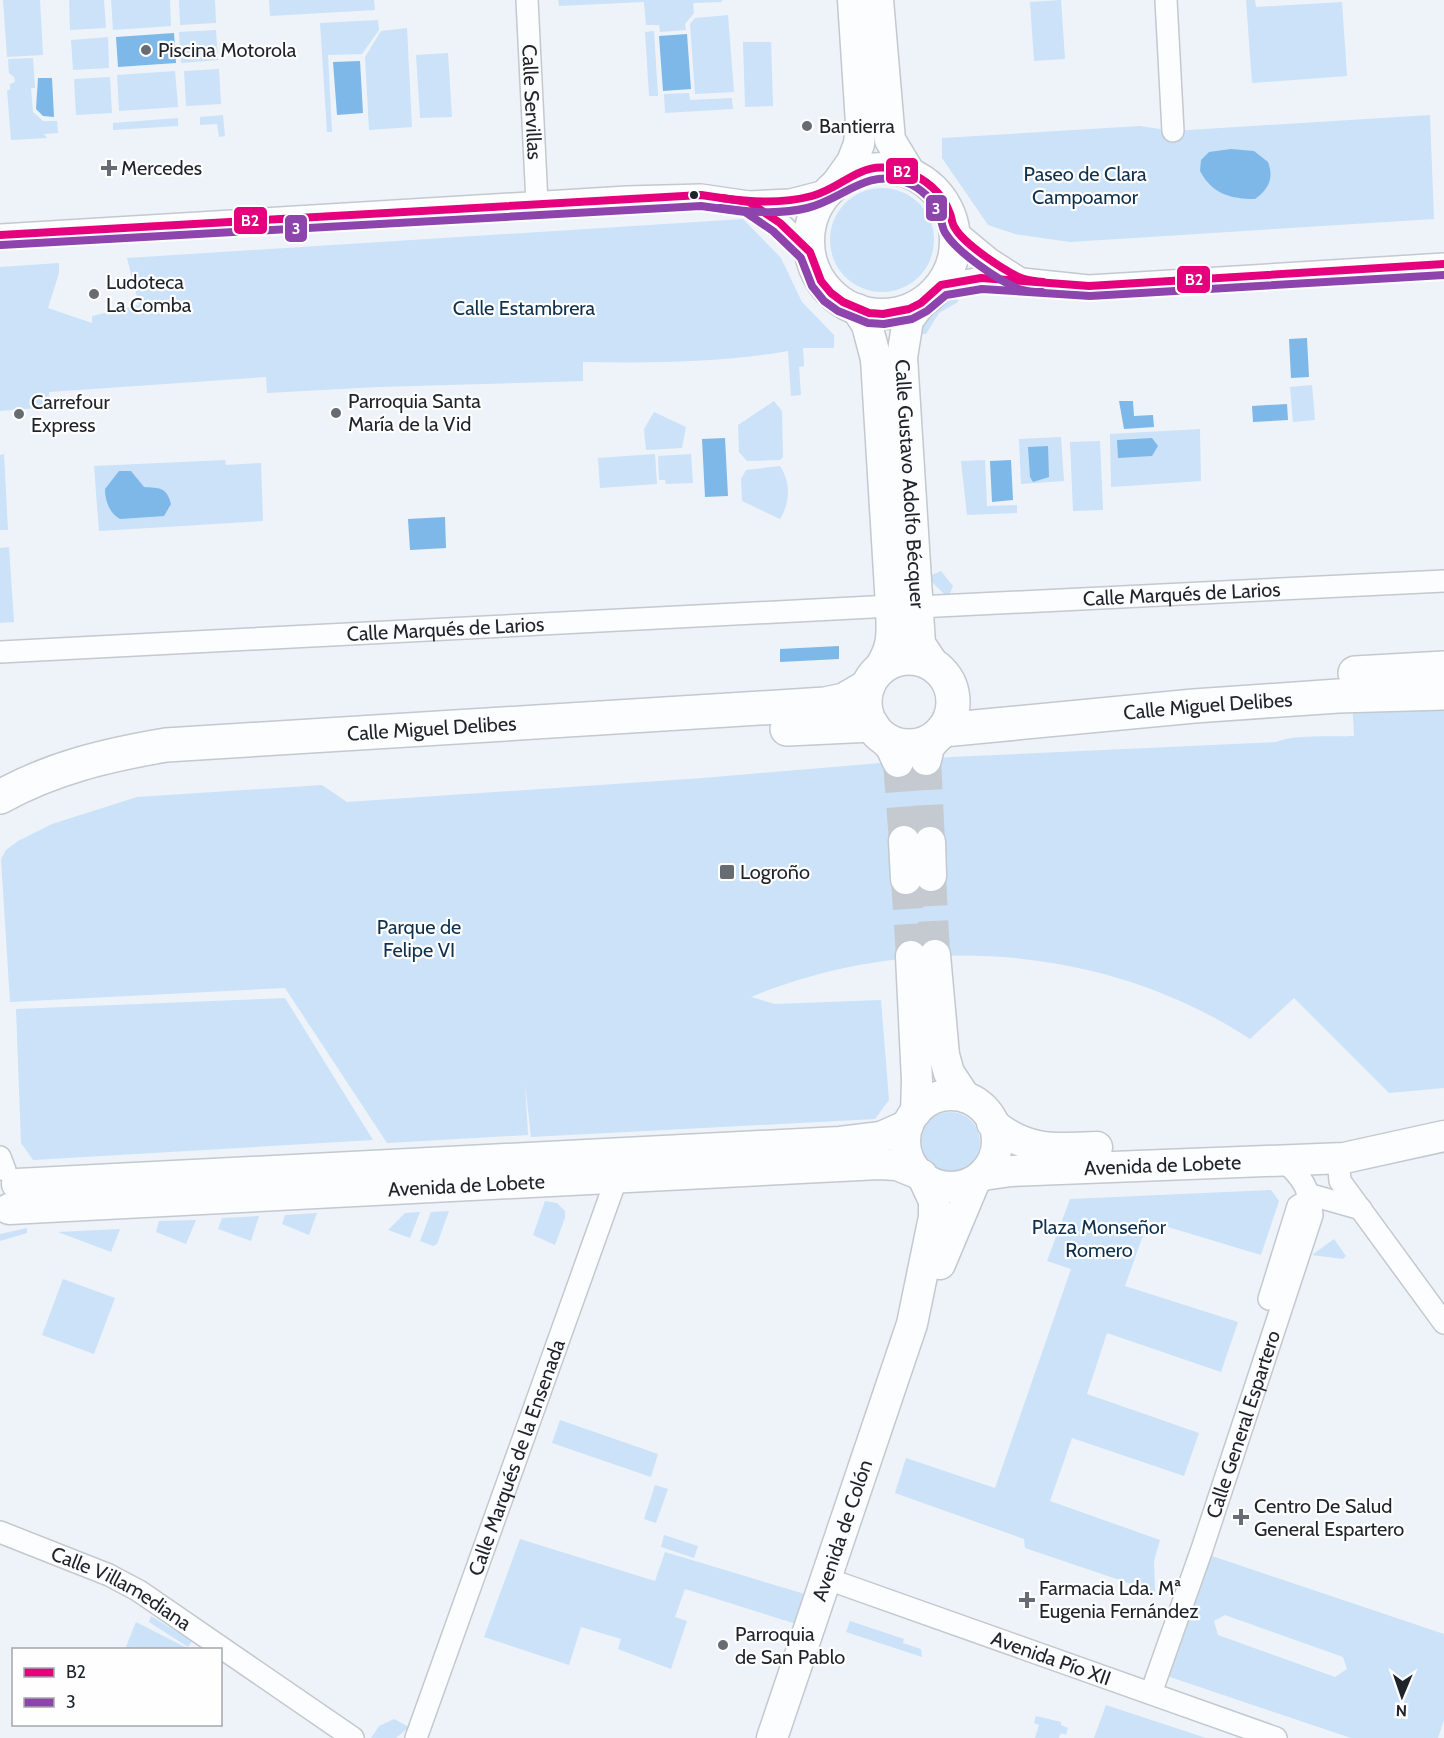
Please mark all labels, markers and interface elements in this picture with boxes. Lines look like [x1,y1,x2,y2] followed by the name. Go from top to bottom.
[158,38,297,62] place label: Piscina Motorola
[139,43,153,57] marker: Piscina Motorola
[517,43,547,160] street label: Calle Servillas
[819,114,895,138] place label: Bantierra
[800,119,814,133] marker: Bantierra
[121,156,202,180] place label: Mercedes
[885,157,919,185] line badge: B2
[102,161,116,175] marker: Mercedes
[893,162,911,181] text: B2
[1023,162,1147,209] park label: Paseo de Clara Campoamor
[688,189,700,201] unlabelled marker
[925,194,948,222] line badge: 3
[932,199,940,218] text: 3
[233,206,268,235] line badge: B2
[241,211,259,230] text: B2
[284,214,308,243] line badge: 3
[292,219,300,238] text: 3
[1176,265,1211,294] line badge: B2
[106,270,192,317] place label: Ludoteca La Comba
[1185,270,1203,289] text: B2
[87,287,101,301] marker: Ludoteca La Comba
[453,296,596,320] park label: Calle Estambrera
[890,359,930,610] street label: Calle Gustavo Adolfo Bécquer
[348,389,481,436] place label: Parroquia Santa María de la Vid
[31,390,110,437] place label: Carrefour Express
[329,406,343,420] marker: Parroquia Santa María de la Vid
[12,407,26,421] marker: Carrefour Express
[1082,577,1281,611] street label: Calle Marqués de Larios
[346,612,545,646] street label: Calle Marqués de Larios
[1122,687,1293,725] street label: Calle Miguel Delibes
[346,711,517,746] street label: Calle Miguel Delibes
[740,860,810,884] place label: Logroño
[718,863,736,881] marker: Logroño
[377,915,461,962] park label: Parque de Felipe VI
[1084,1150,1242,1180] street label: Avenida de Lobete
[387,1169,545,1201] street label: Avenida de Lobete
[1032,1215,1167,1262] park label: Plaza Monseñor Romero
[1201,1327,1285,1521] street label: Calle General Espartero
[463,1336,570,1579] street label: Calle Marqués de la Ensenada
[807,1457,877,1604] street label: Avenida de Colón
[1254,1494,1404,1541] place label: Centro De Salud General Espartero
[1232,1508,1250,1526] marker: Centro De Salud General Espartero
[48,1541,196,1636] street label: Calle Villamediana
[1039,1576,1199,1623] place label: Farmacia Lda. Mª Eugenia Fernández
[1020,1593,1034,1607] marker: Farmacia Lda. Mª Eugenia Fernández
[735,1622,845,1669] place label: Parroquia de San Pablo
[988,1626,1114,1691] street label: Avenida Pío XII
[716,1638,730,1652] marker: Parroquia de San Pablo
[12,1648,222,1726] legend
[66,1661,86,1683] text: B2
[1372,1666,1432,1726] north arrow
[66,1691,76,1713] text: 3
[1396,1701,1407,1720] text: N

